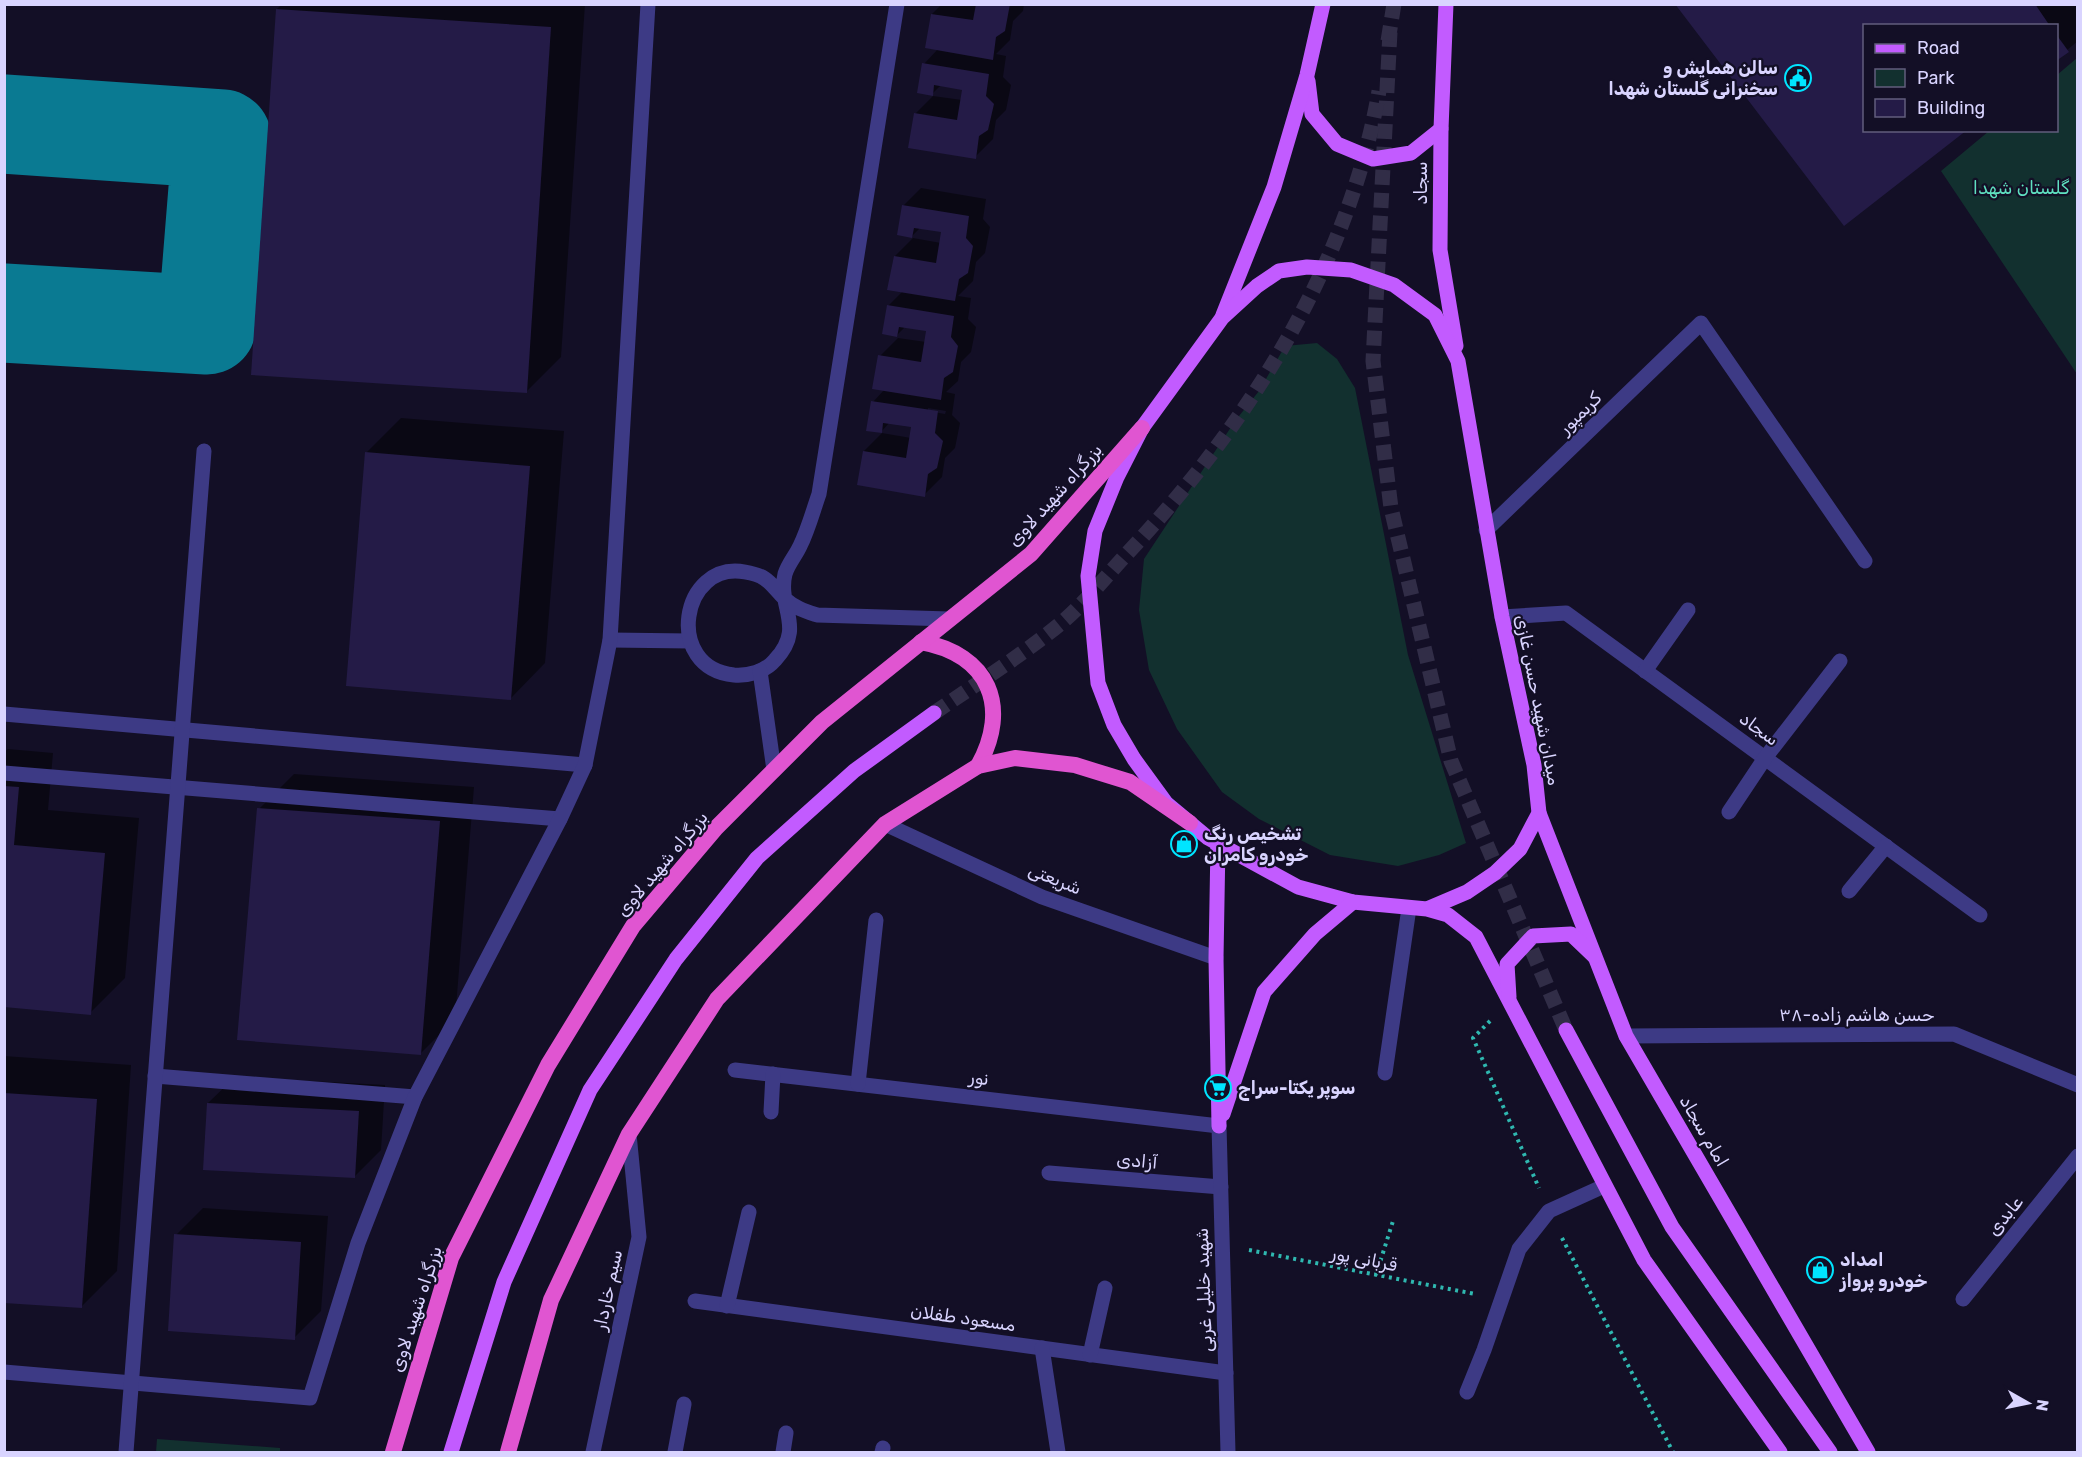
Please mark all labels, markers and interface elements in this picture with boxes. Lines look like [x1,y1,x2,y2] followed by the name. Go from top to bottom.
[1863,24,2058,132] legend
[1917,37,1960,59] text: Road
[1608,57,1778,100] place label: سالن همایش و سخنرانی گلستان شهدا
[1783,63,1813,93] public building icon: سالن همایش و سخنرانی گلستان شهدا
[1917,67,1955,89] text: Park
[1917,97,1985,119] text: Building
[1410,161,1432,205] street label: سجاد
[1973,177,2069,199] park label: گلستان شهدا
[1553,387,1607,440] street label: کریمپور
[1003,439,1107,551] street label: بزرگراه شهید لاوی
[1511,613,1565,787] street label: میدان شهید حسن غازی
[1735,707,1783,751] street label: سجاد
[611,807,713,921] street label: بزرگراه شهید لاوی
[1204,823,1308,866] place label: تشخیص رنگ خودرو کامران
[1169,829,1199,859] shop icon: تشخیص رنگ خودرو کامران
[1025,858,1085,900] street label: شریعتی
[1779,1004,1935,1027] street label: ۳۸-حسن هاشم زاده
[967,1066,990,1090] street label: نور
[1203,1073,1233,1103] supermarket icon: سوپر یکتا-سراج
[1238,1077,1355,1101] place label: سوپر یکتا-سراج
[1675,1091,1733,1171] street label: امام سجاد
[1116,1148,1159,1174] street label: آزادی
[1982,1191,2028,1241] street label: عابدی
[1191,1227,1217,1353] street label: شهید خلیلی غربی
[1328,1242,1399,1277] street label: قربانی پور
[385,1243,447,1375] street label: بزرگراه شهید لاوی
[589,1248,628,1333] street label: سیم خاردار
[1839,1249,1927,1293] place label: امداد خودرو پرواز
[1805,1255,1835,1285] shop icon: امداد خودرو پرواز
[909,1300,1017,1336] street label: مسعود طفلان
[1998,1373,2058,1433] north arrow
[2032,1398,2053,1412] text: N

